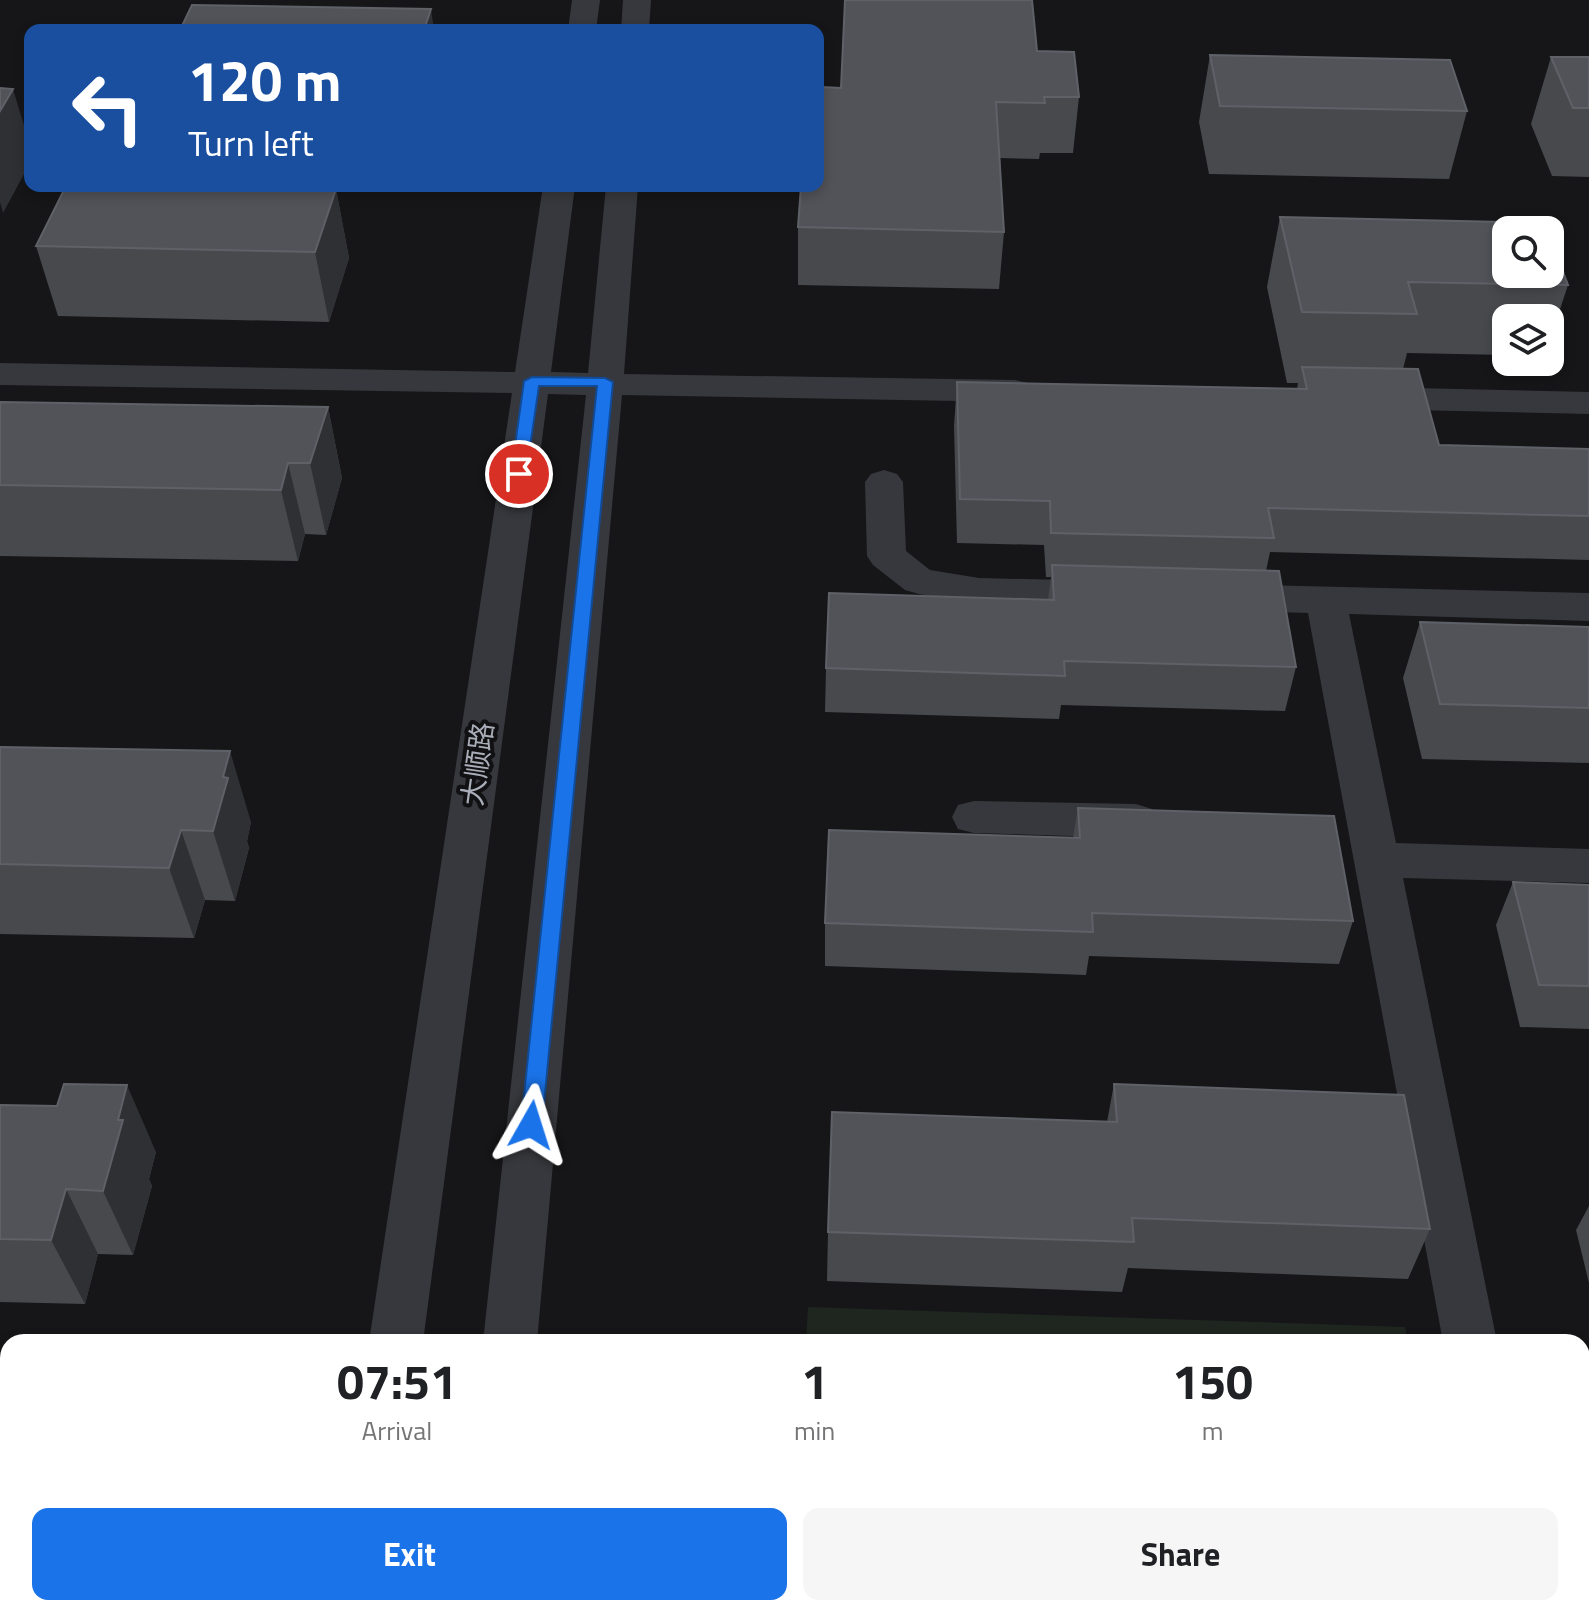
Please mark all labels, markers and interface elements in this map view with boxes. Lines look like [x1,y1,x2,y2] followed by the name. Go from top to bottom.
[188,38,341,123] text: 120 m
[56,56,160,160] icon: left
[188,115,314,170] text: Turn left
[1492,216,1564,376] map controls
[1492,216,1564,288] button: search
[1492,304,1564,376] button: layers
[485,440,553,508] pin
[497,452,541,496] icon: arrive
[450,719,504,809] street label: 大顺路
[489,1083,573,1167] position arrow
[337,1345,457,1418] text: 07:51
[801,1345,828,1418] text: 1
[1172,1345,1253,1418] text: 150
[362,1411,432,1450] text: Arrival
[794,1411,835,1450] text: min
[1202,1411,1224,1450] text: m
[32,1508,787,1600] button: Exit
[803,1508,1558,1600] button: Share

